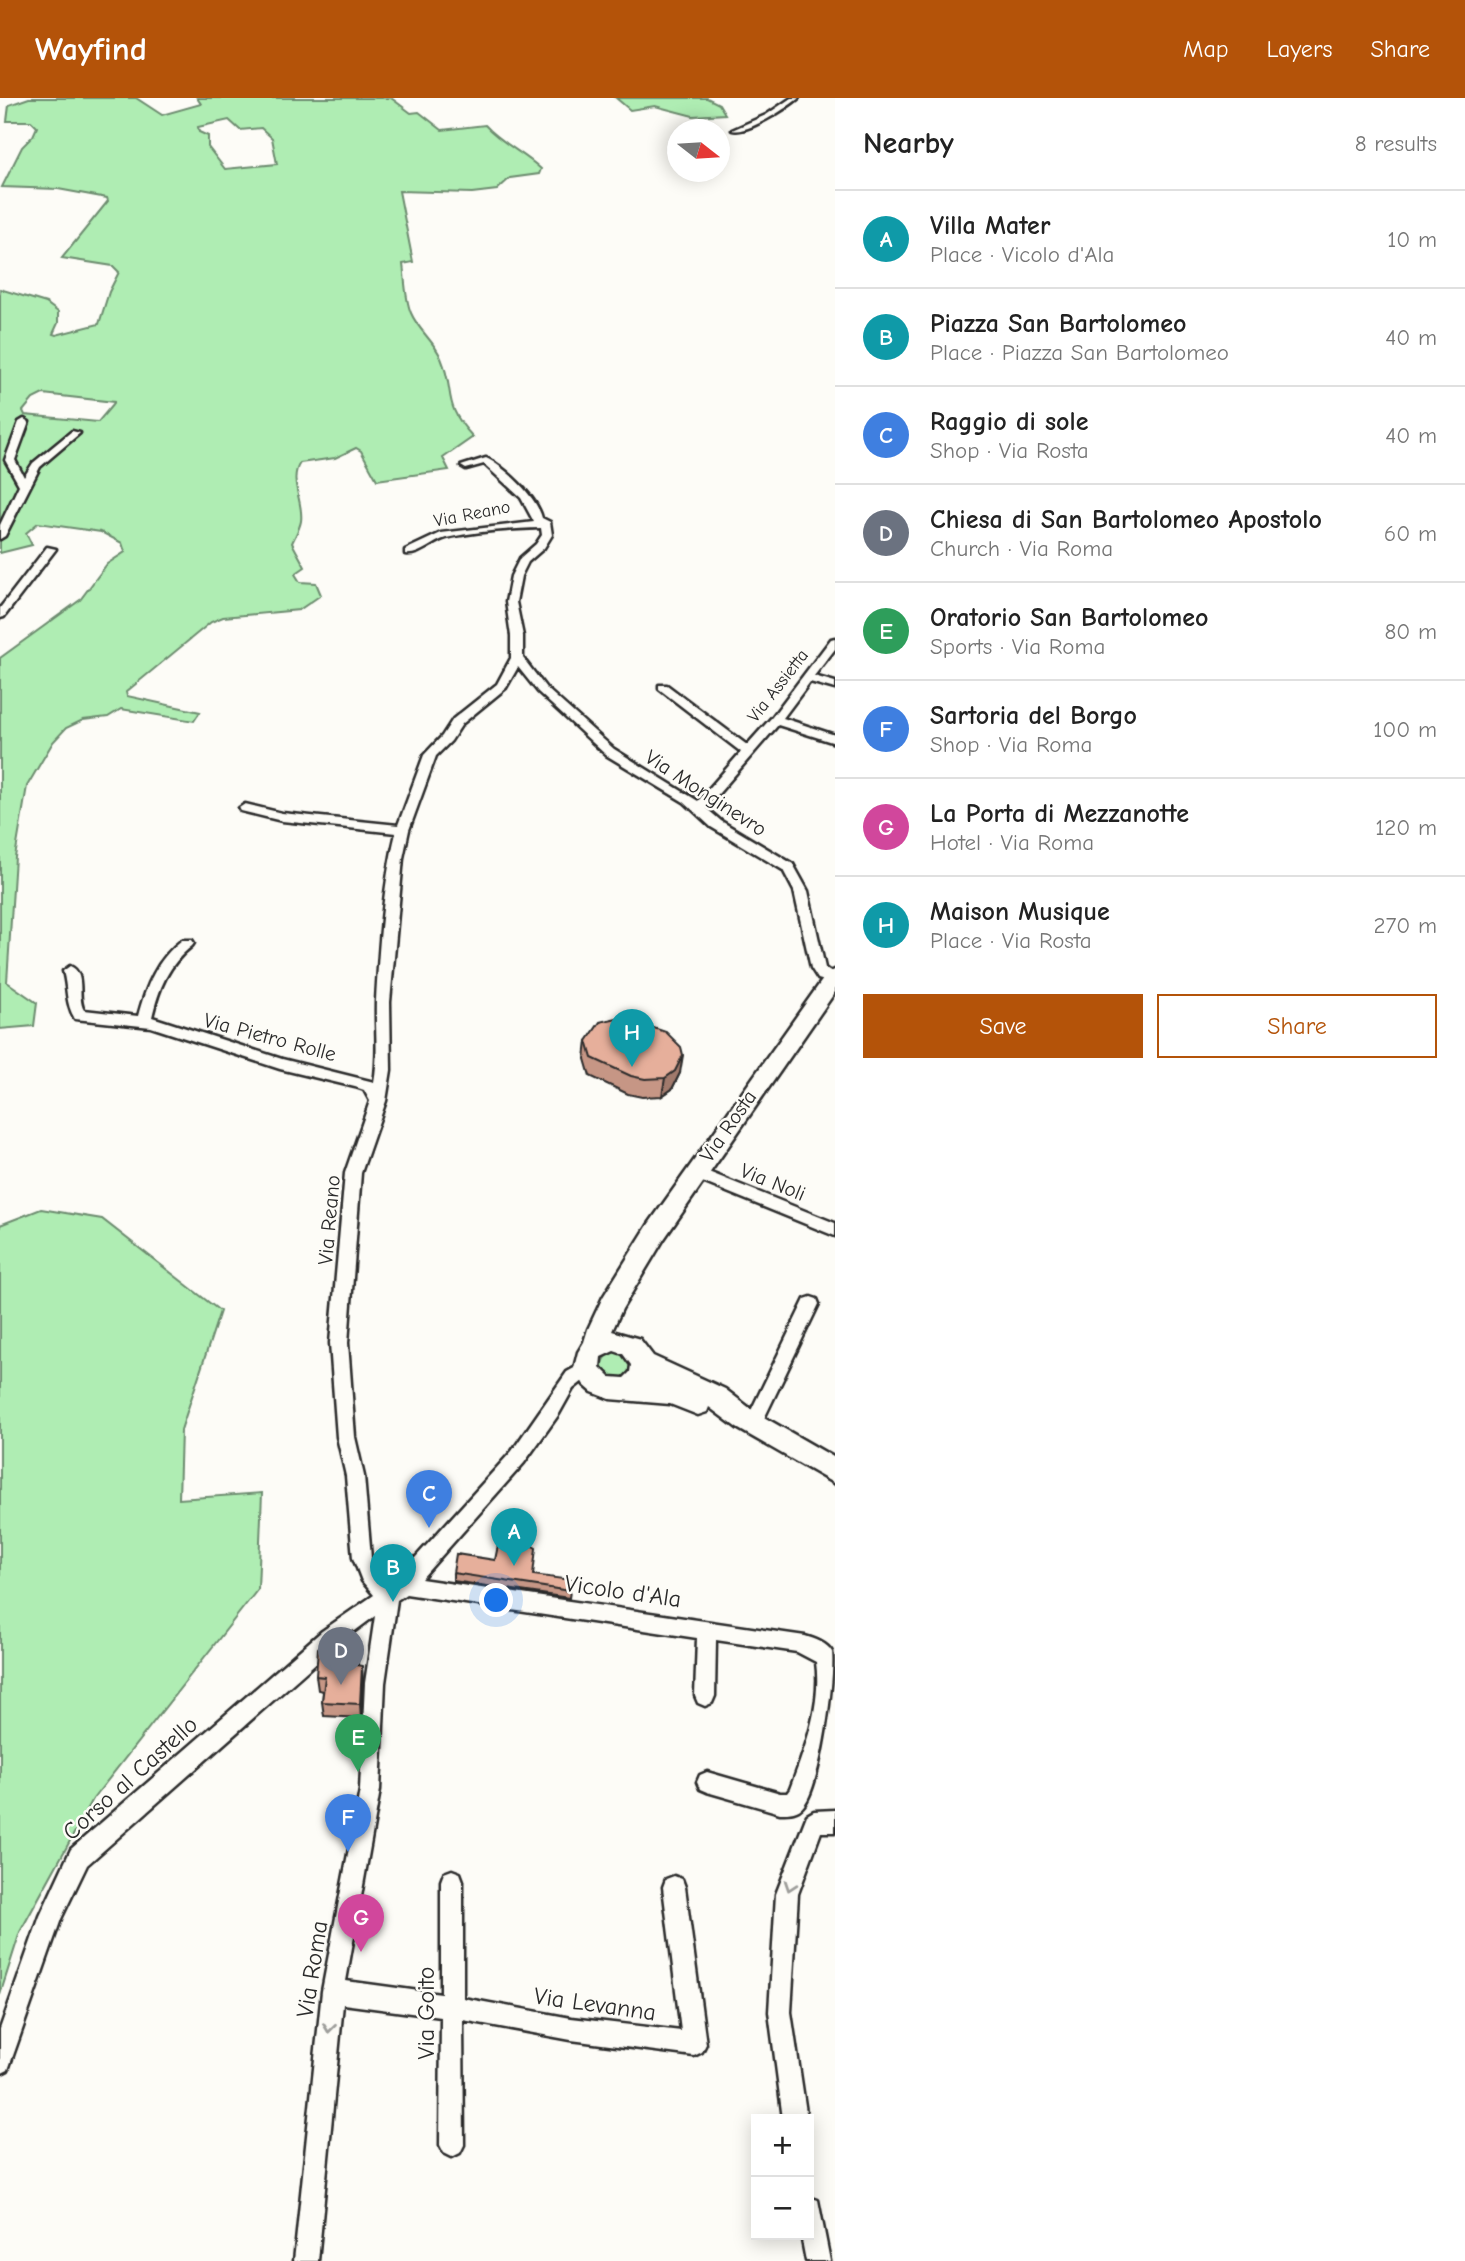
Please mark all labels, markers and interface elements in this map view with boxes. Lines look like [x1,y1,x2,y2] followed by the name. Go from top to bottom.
[35,30,147,68] text: Wayfind
[1183,35,1229,63] text: Map
[1267,35,1332,63] text: Layers
[1370,35,1430,63] text: Share
[667,119,730,182] north arrow
[863,126,954,161] text: Nearby
[1355,130,1437,157] text: 8 results
[930,211,1050,241] text: Villa Mater
[880,226,892,253] text: A
[1387,226,1437,253] text: 10 m
[930,241,1114,268] text: Place · Vicolo d'Ala
[930,309,1186,339] text: Piazza San Bartolomeo
[879,324,893,351] text: B
[1385,324,1437,351] text: 40 m
[930,339,1229,366] text: Place · Piazza San Bartolomeo
[930,407,1088,437] text: Raggio di sole
[879,422,893,449] text: C
[1385,422,1437,449] text: 40 m
[930,437,1089,464] text: Shop · Via Rosta
[432,496,512,532] street label: Via Reano
[930,505,1322,535] text: Chiesa di San Bartolomeo Apostolo
[879,520,893,547] text: D
[1384,520,1437,547] text: 60 m
[930,535,1113,562] text: Church · Via Roma
[930,603,1209,633] text: Oratorio San Bartolomeo
[879,618,893,645] text: E
[1384,618,1437,645] text: 80 m
[930,633,1105,660] text: Sports · Via Roma
[743,645,813,727] street label: Via Assietta
[930,701,1137,731] text: Sartoria del Borgo
[879,716,893,743] text: F
[1373,716,1437,743] text: 100 m
[930,731,1092,758] text: Shop · Via Roma
[641,745,771,841] street label: Via Monginevro
[930,799,1189,829] text: La Porta di Mezzanotte
[878,814,894,841] text: G
[1375,814,1437,841] text: 120 m
[930,829,1094,856] text: Hotel · Via Roma
[930,897,1110,927] text: Maison Musique
[878,912,894,939] text: H
[1373,912,1437,939] text: 270 m
[930,927,1092,954] text: Place · Via Rosta
[863,994,1143,1058] button: Save
[1157,994,1437,1058] button: Share
[201,1008,339,1066] street label: Via Pietro Rolle
[609,1009,655,1067] pin: H
[695,1085,761,1167] street label: Via Rosta
[737,1158,809,1206] street label: Via Noli
[313,1174,345,1266] street label: Via Reano
[406,1470,452,1528] pin: C
[491,1508,537,1566] pin: A
[370,1544,416,1602] pin: B
[563,1569,683,1613] street label: Vicolo d'Ala
[479,1583,513,1617] your location
[318,1627,364,1685] pin: D
[57,1710,203,1846] street label: Corso al Castello
[335,1714,381,1772] pin: E
[325,1794,371,1852] pin: F
[784,1879,798,1891] one-way arrow
[338,1894,384,1952] pin: G
[291,1919,333,2019] street label: Via Roma
[412,1967,440,2059] street label: Via Goito
[532,1982,658,2026] street label: Via Levanna
[321,2022,336,2034] one-way arrow
[751,2114,814,2240] map controls
[751,2114,814,2177] button: +
[751,2177,814,2240] button: −

